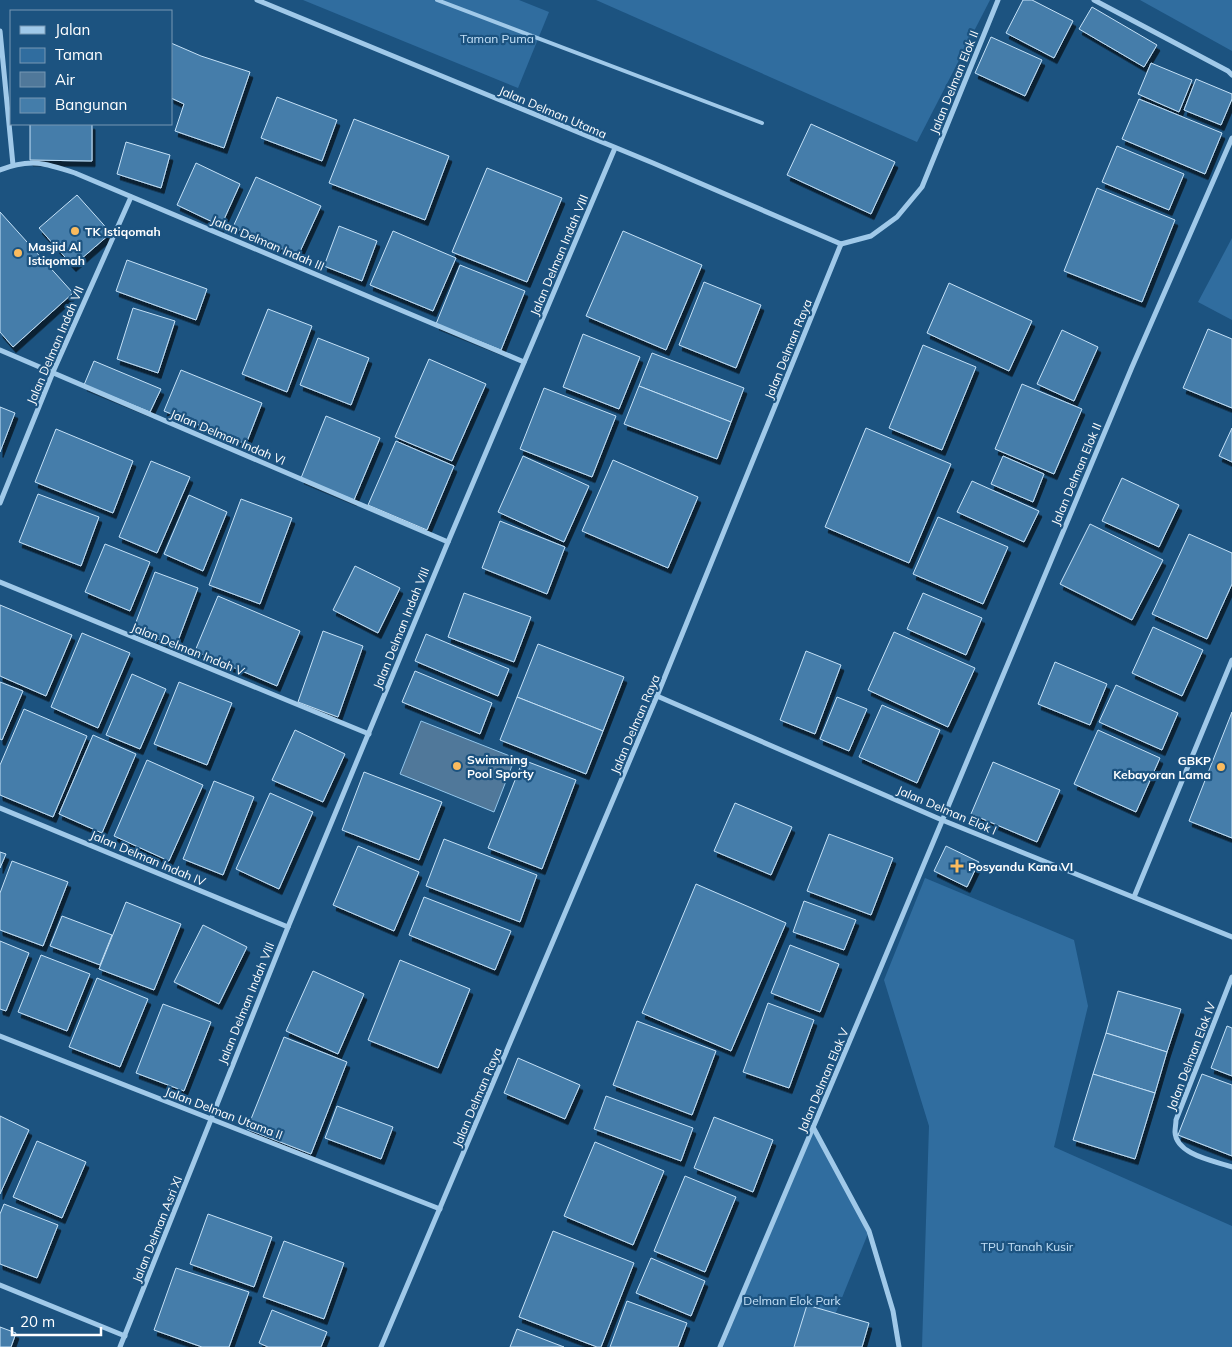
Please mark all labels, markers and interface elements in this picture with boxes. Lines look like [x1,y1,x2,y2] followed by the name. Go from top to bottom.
[10,10,172,125] legend
[55,20,90,39] text: Jalan
[926,28,982,136] street label: Jalan Delman Elok II
[460,31,534,46] park label: Taman Puma
[55,45,103,64] text: Taman
[55,70,76,89] text: Air
[497,83,609,141] street label: Jalan Delman Utama
[55,95,127,114] text: Bangunan
[527,192,591,318] street label: Jalan Delman Indah VIII
[209,212,327,274] street label: Jalan Delman Indah III
[85,224,161,239] place label: TK Istiqomah
[69,225,81,237] marker: TK Istiqomah
[28,239,85,268] place label: Masjid Al Istiqomah
[12,247,24,259] marker: Masjid Al Istiqomah
[23,284,87,406] street label: Jalan Delman Indah VII
[761,297,815,401] street label: Jalan Delman Raya
[168,406,288,468] street label: Jalan Delman Indah VI
[1048,420,1104,528] street label: Jalan Delman Elok II
[370,565,432,691] street label: Jalan Delman Indah VIII
[129,619,247,679] street label: Jalan Delman Indah V
[607,672,663,776] street label: Jalan Delman Raya
[467,752,534,781] place label: Swimming Pool Sporty
[1113,753,1211,782] place label: GBKP Kebayoran Lama
[451,760,463,772] marker: Swimming Pool Sporty
[1215,761,1227,773] marker: GBKP Kebayoran Lama
[895,782,999,838] street label: Jalan Delman Elok I
[88,827,208,889] street label: Jalan Delman Indah IV
[950,859,964,873] marker: Posyandu Kana VI
[968,859,1073,874] place label: Posyandu Kana VI
[215,940,277,1066] street label: Jalan Delman Indah VIII
[1163,999,1219,1112] street label: Jalan Delman Elok IV
[794,1025,852,1135] street label: Jalan Delman Elok V
[449,1045,505,1149] street label: Jalan Delman Raya
[163,1084,285,1142] street label: Jalan Delman Utama II
[129,1174,185,1284] street label: Jalan Delman Asri XI
[981,1239,1074,1254] park label: TPU Tanah Kusir
[743,1293,842,1308] park label: Delman Elok Park
[12,1304,101,1336] scale bar
[20,1312,55,1331] text: 20 m

